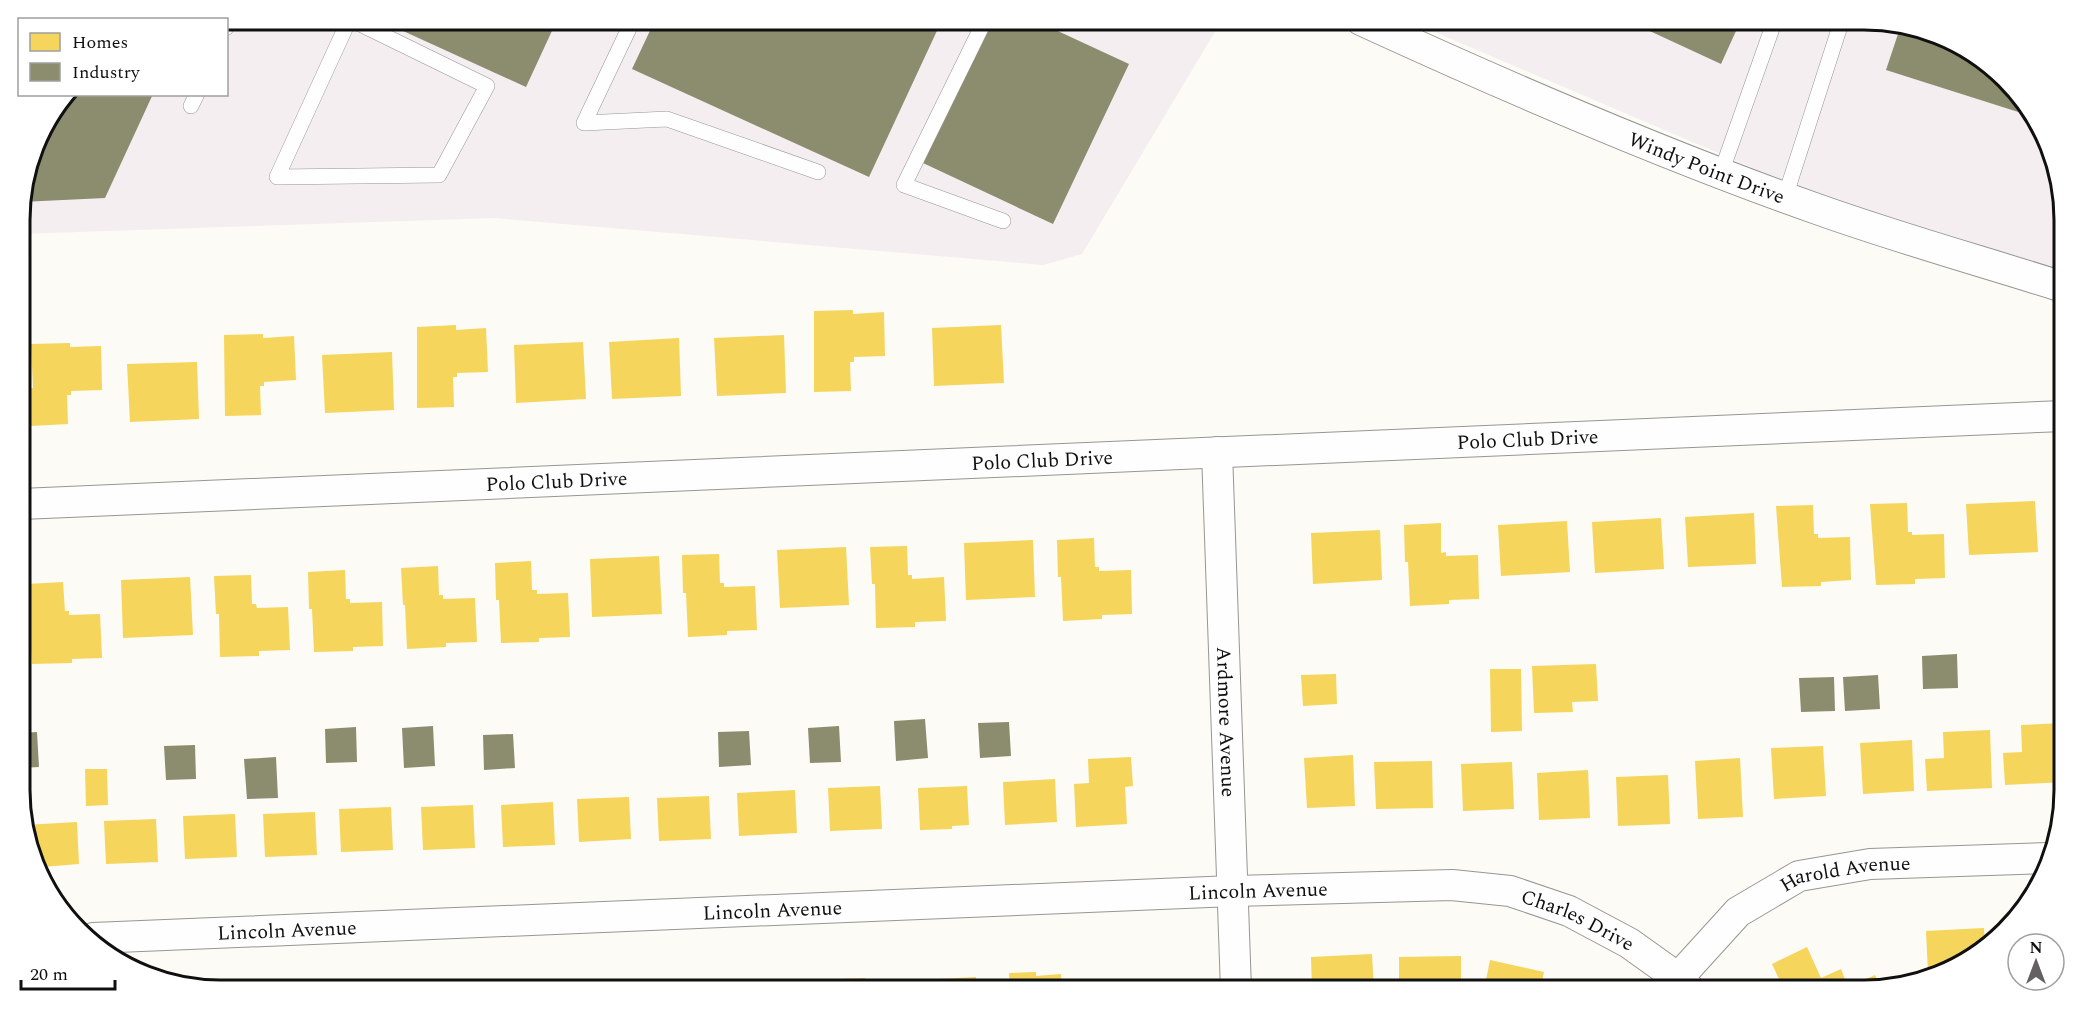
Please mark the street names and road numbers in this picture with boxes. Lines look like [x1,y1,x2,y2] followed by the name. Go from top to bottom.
[1624,125,1789,212] street label: Windy Point Drive
[1456,422,1599,458] street label: Polo Club Drive
[971,443,1114,479] street label: Polo Club Drive
[485,464,628,500] street label: Polo Club Drive
[1208,646,1243,798] street label: Ardmore Avenue
[1774,849,1911,900] street label: Harold Avenue
[1188,874,1328,909] street label: Lincoln Avenue
[1517,882,1639,959] street label: Charles Drive
[702,893,843,929] street label: Lincoln Avenue
[217,913,357,949] street label: Lincoln Avenue

